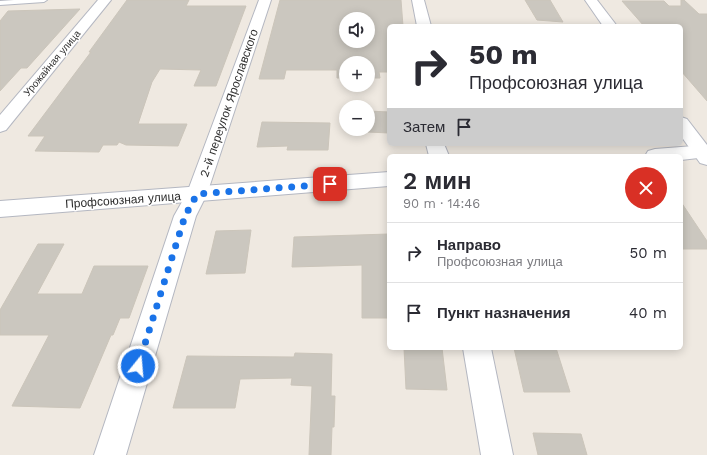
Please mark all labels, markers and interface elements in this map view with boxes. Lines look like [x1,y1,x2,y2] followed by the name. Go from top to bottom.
[339,12,375,136] map controls
[339,12,375,48] button: sound
[197,27,261,179] street label: 2-й переулок Ярославского
[21,28,83,98] street label: Урожайная улица
[469,38,538,71] text: 50 m
[403,40,455,92] icon: right
[339,56,375,92] button: +
[469,72,643,93] text: Профсоюзная улица
[339,100,375,136] button: −
[453,116,475,138] icon: arrive
[403,118,445,136] text: Затем
[313,167,347,201] pin
[403,167,472,195] text: 2 мин
[625,167,667,209] button: close
[319,173,341,195] icon: arrive
[65,189,182,211] street label: Профсоюзная улица
[403,196,480,211] text: 90 m · 14:46
[437,236,501,254] text: Направо
[403,242,425,264] icon: right
[630,244,667,262] text: 50 m
[437,254,563,269] text: Профсоюзная улица
[403,302,425,324] icon: arrive
[437,304,570,322] text: Пункт назначения
[629,304,667,322] text: 40 m
[117,345,159,387] position arrow

